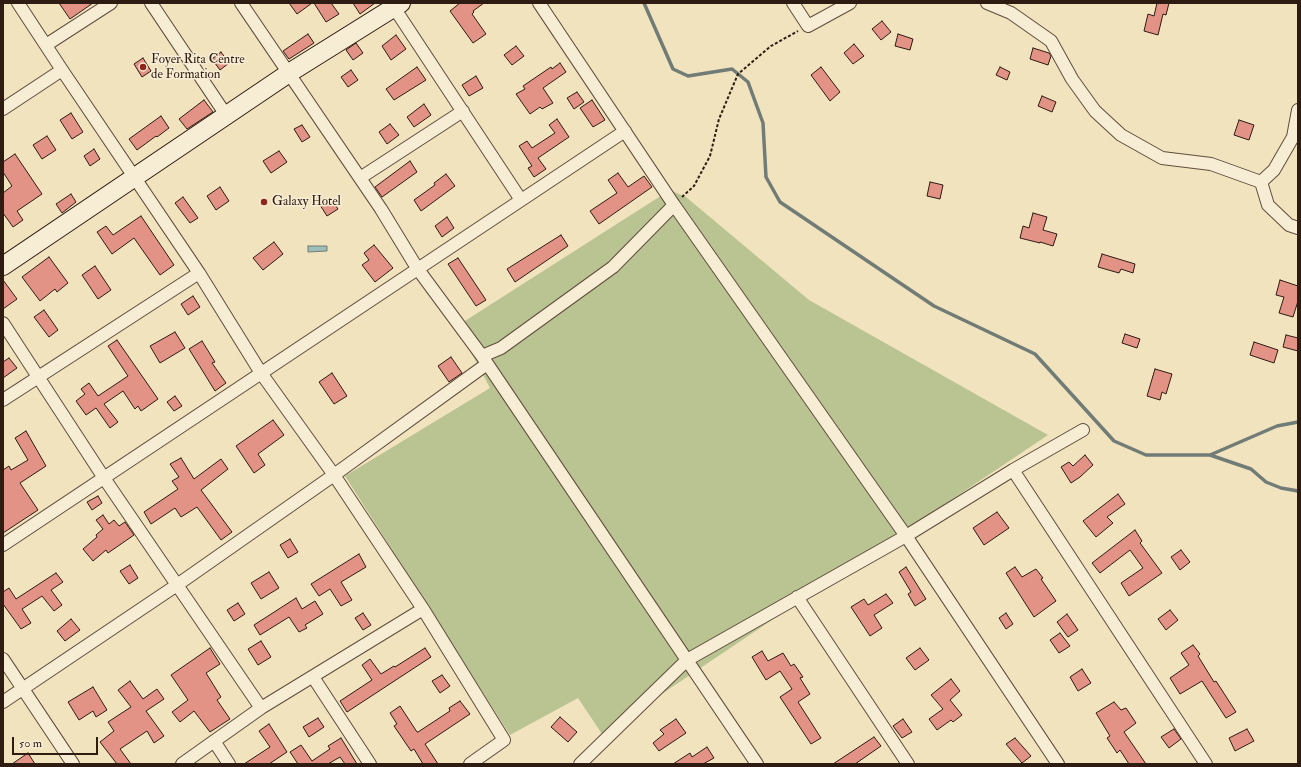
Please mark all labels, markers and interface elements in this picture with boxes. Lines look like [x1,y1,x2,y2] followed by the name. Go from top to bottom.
[151,52,245,83] place label: Foyer Rita Centre de Formation
[138,62,148,72] marker: Foyer Rita Centre de Formation
[272,194,341,210] place label: Galaxy Hotel
[259,197,269,207] marker: Galaxy Hotel
[14,729,100,755] scale bar
[19,736,42,751] text: 50 m

